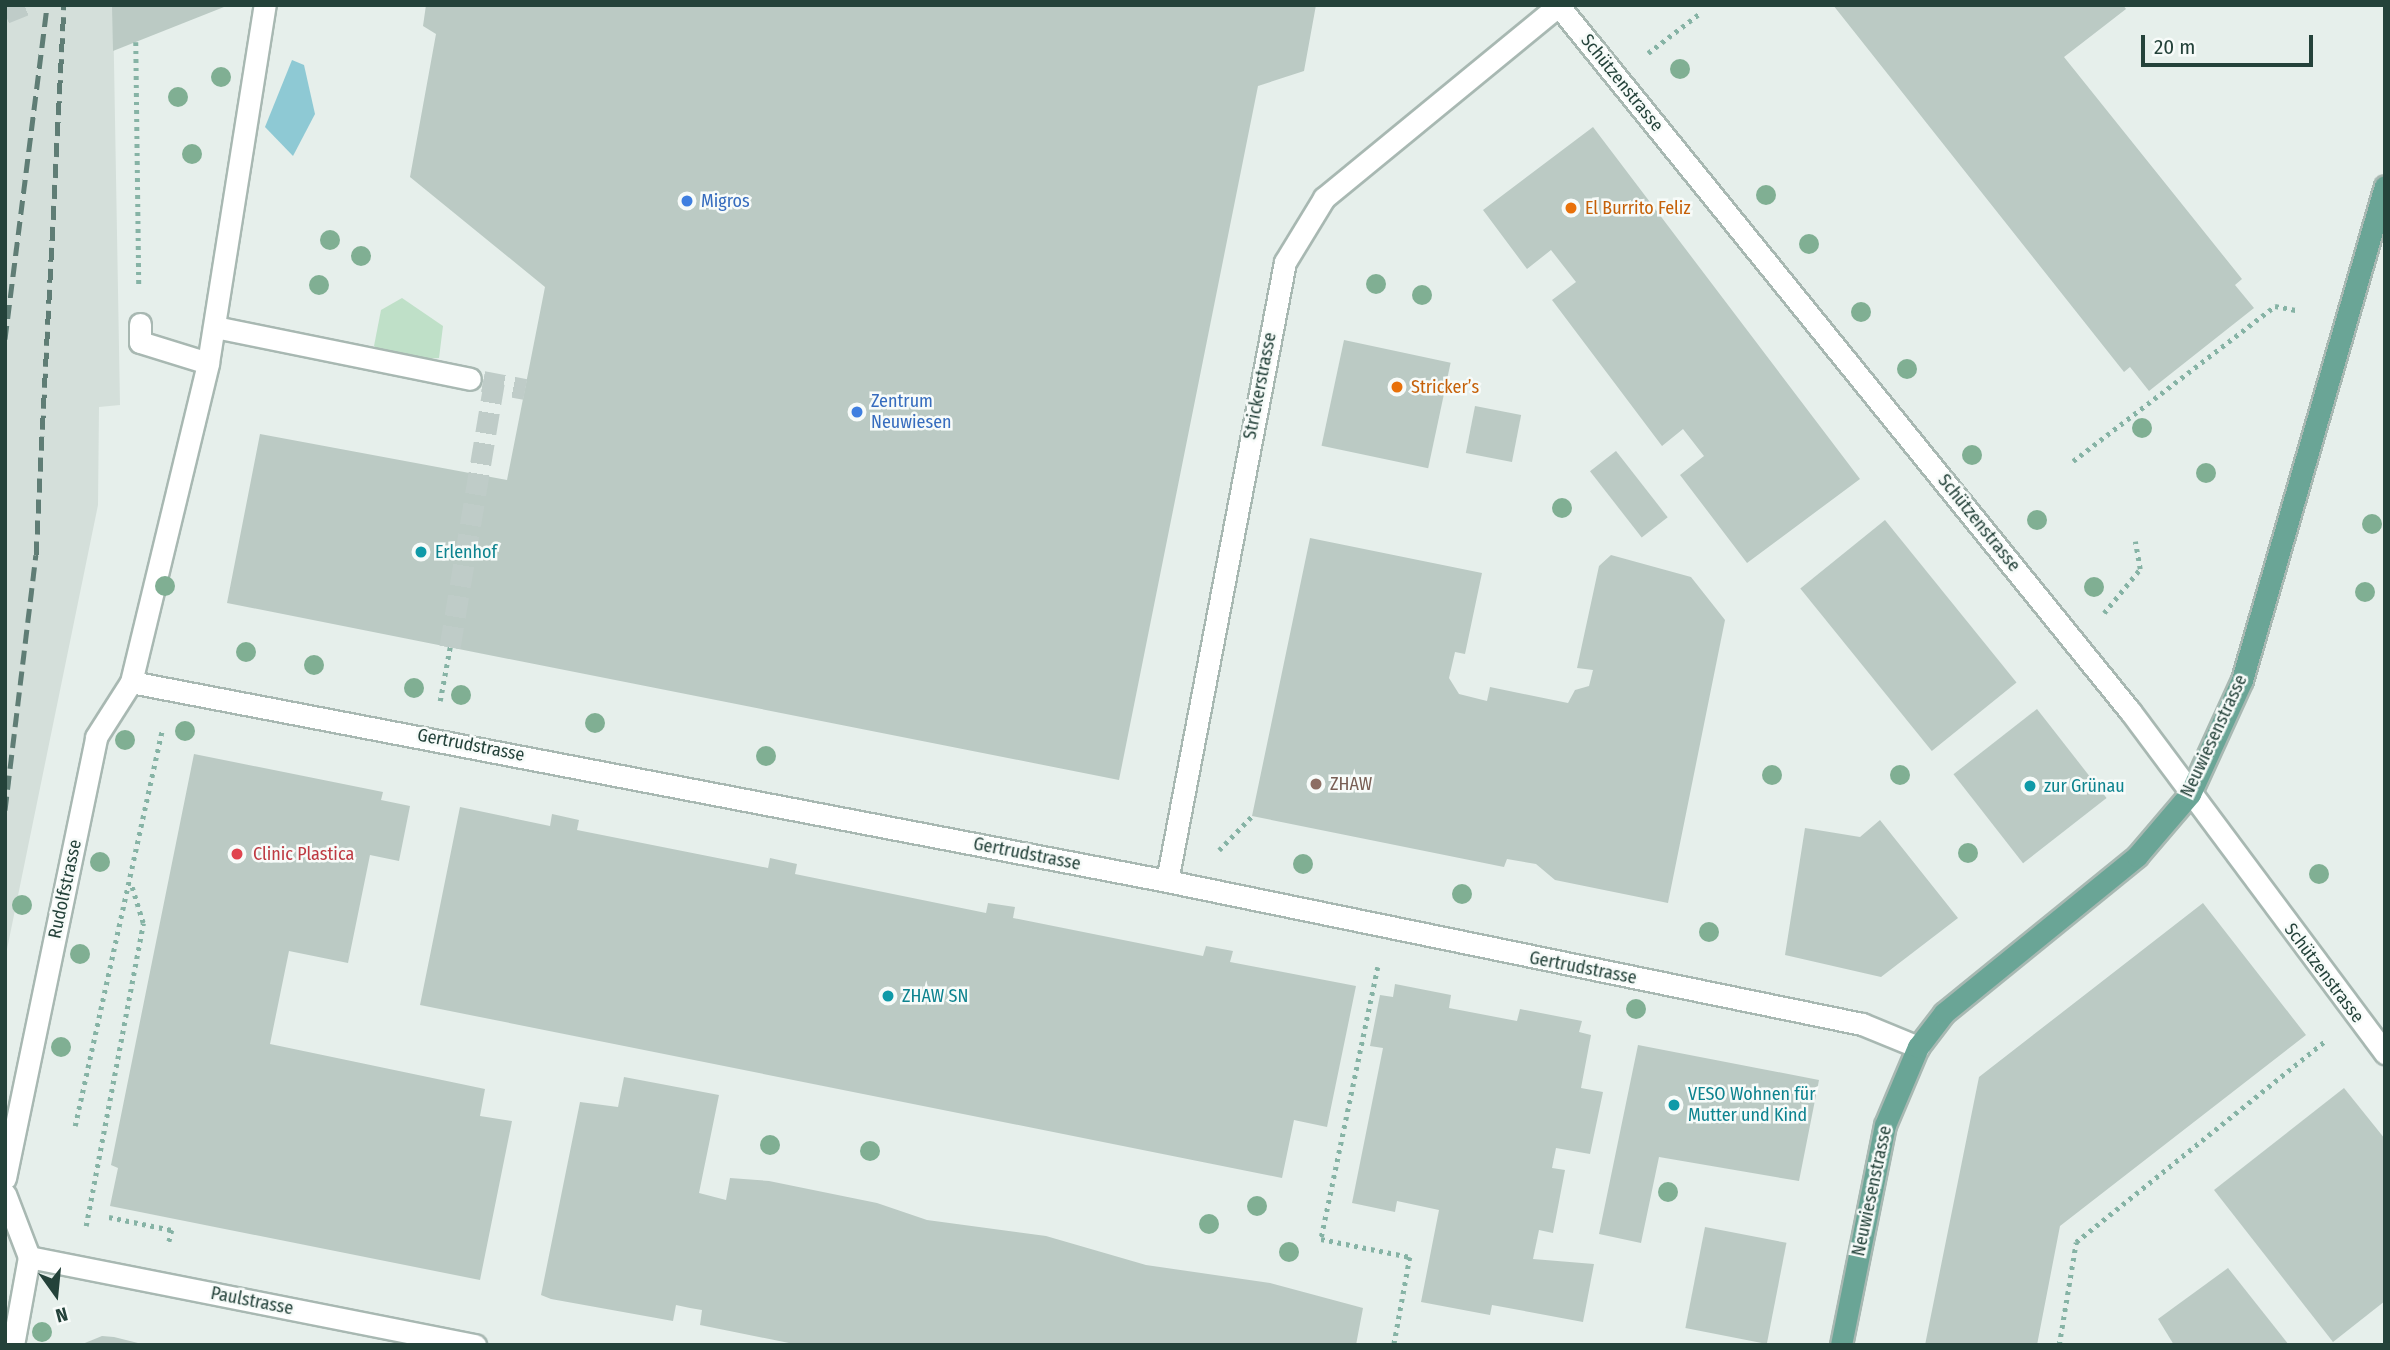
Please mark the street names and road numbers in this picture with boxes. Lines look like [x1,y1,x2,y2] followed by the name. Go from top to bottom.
[1576,30,1668,136] street label: Schützenstrasse
[1239,331,1281,441] street label: Strickerstrasse
[1933,470,2025,576] street label: Schützenstrasse
[2176,671,2252,801] street label: Neuwiesenstrasse
[416,724,526,766] street label: Gertrudstrasse
[972,833,1082,875] street label: Gertrudstrasse
[44,838,86,940] street label: Rudolfstrasse
[2280,919,2368,1027] street label: Schützenstrasse
[1528,947,1638,989] street label: Gertrudstrasse
[1848,1124,1896,1258] street label: Neuwiesenstrasse
[209,1282,295,1320] street label: Paulstrasse

